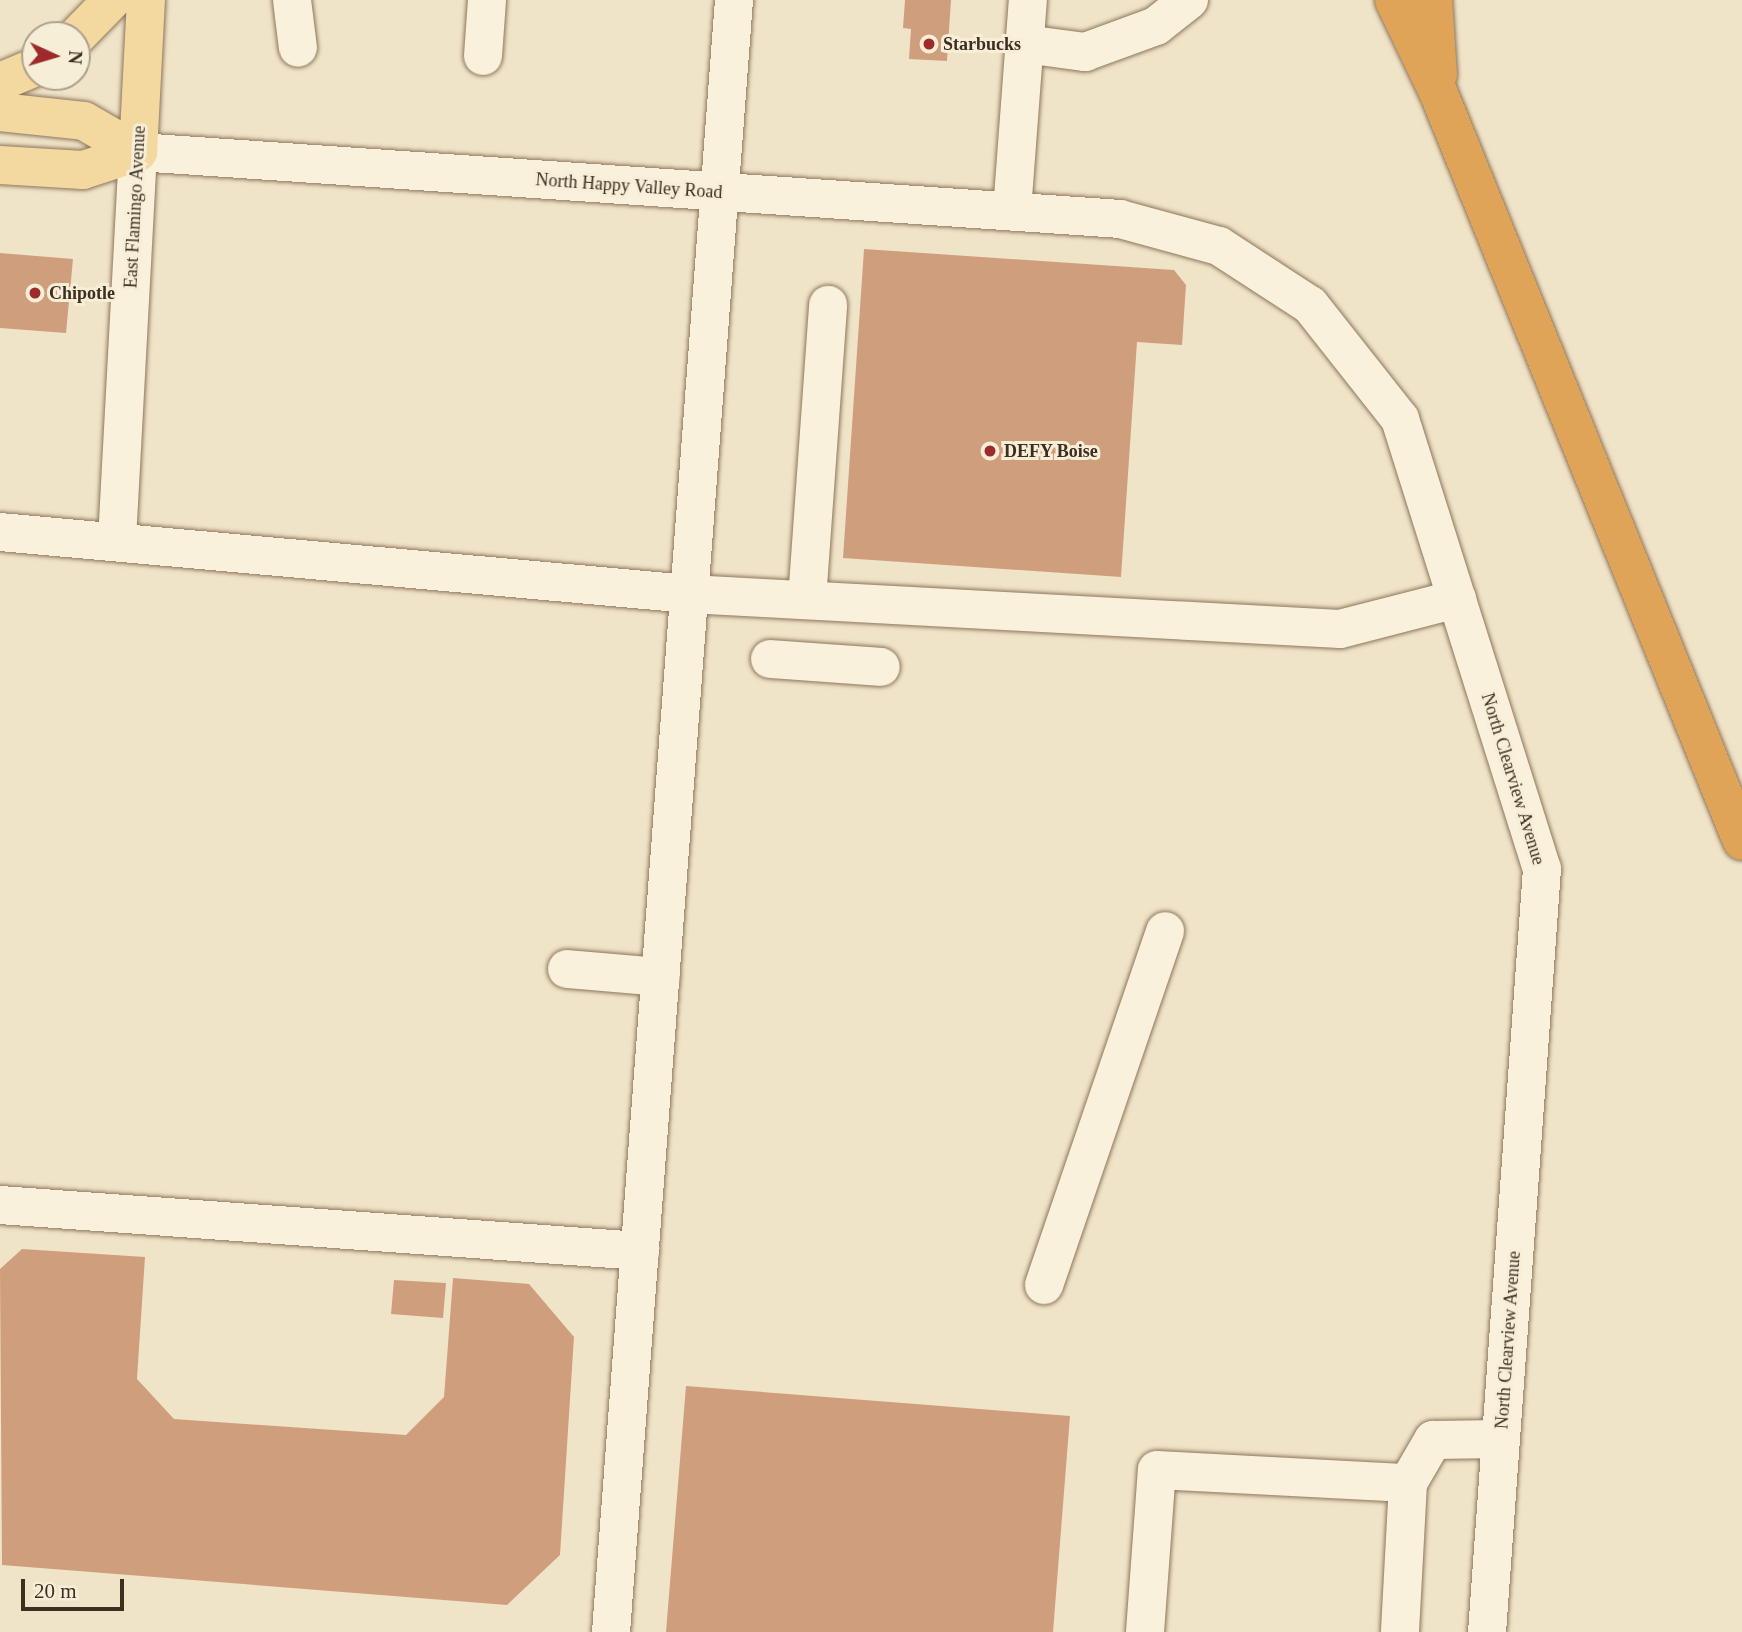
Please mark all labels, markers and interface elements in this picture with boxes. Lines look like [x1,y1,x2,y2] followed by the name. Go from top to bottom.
[21,21,91,91] north arrow
[943,33,1021,55] place label: Starbucks
[921,36,937,52] marker: Starbucks
[64,50,86,65] text: N
[120,125,150,289] street label: East Flamingo Avenue
[535,169,723,203] street label: North Happy Valley Road
[49,282,115,304] place label: Chipotle
[27,285,43,301] marker: Chipotle
[1004,440,1098,462] place label: DEFY Boise
[982,443,998,459] marker: DEFY Boise
[1476,690,1550,868] street label: North Clearview Avenue
[1491,1250,1525,1430] street label: North Clearview Avenue
[24,1566,128,1610] scale bar
[34,1579,77,1603] text: 20 m

